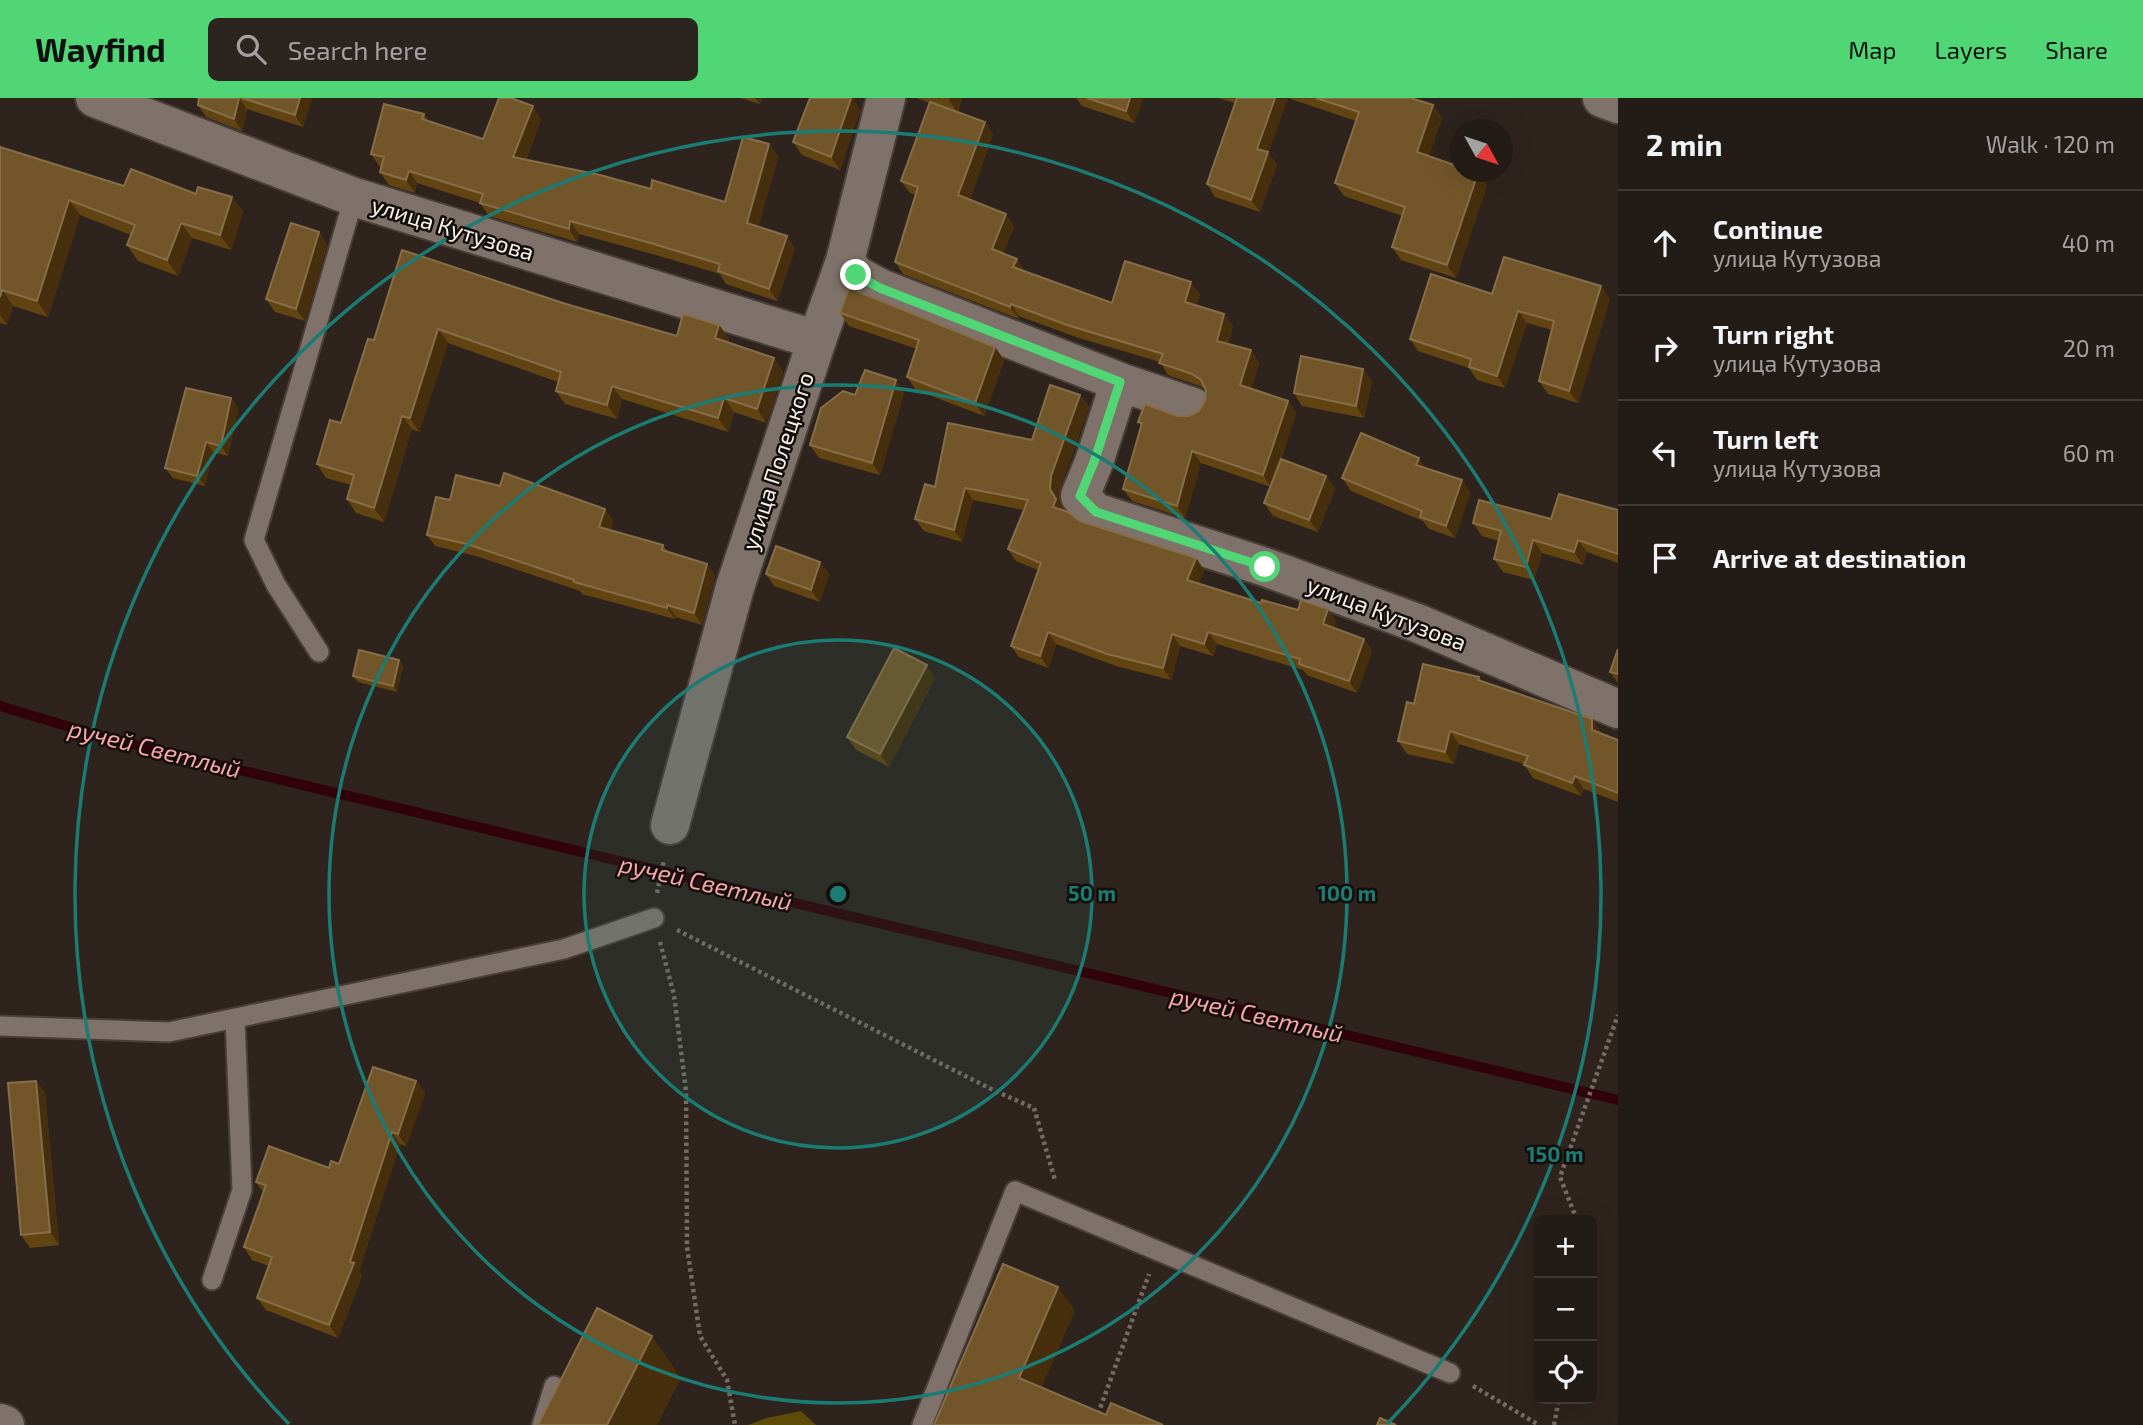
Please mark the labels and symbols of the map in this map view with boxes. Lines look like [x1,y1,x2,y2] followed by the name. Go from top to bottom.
[1450,119,1513,182] north arrow
[368,190,538,267] street label: улица Кутузова
[840,259,871,290] route end
[735,368,820,554] street label: улица Полецкого
[1249,551,1280,582] route start
[1303,570,1471,657] street label: улица Кутузова
[66,713,244,783] water label: ручей Светлый
[617,848,795,916] water label: ручей Светлый
[1068,880,1116,905] text: 50 m
[1318,880,1376,905] text: 100 m
[826,882,850,906] centre of rings
[1168,980,1346,1048] water label: ручей Светлый
[1527,1141,1583,1166] text: 150 m

